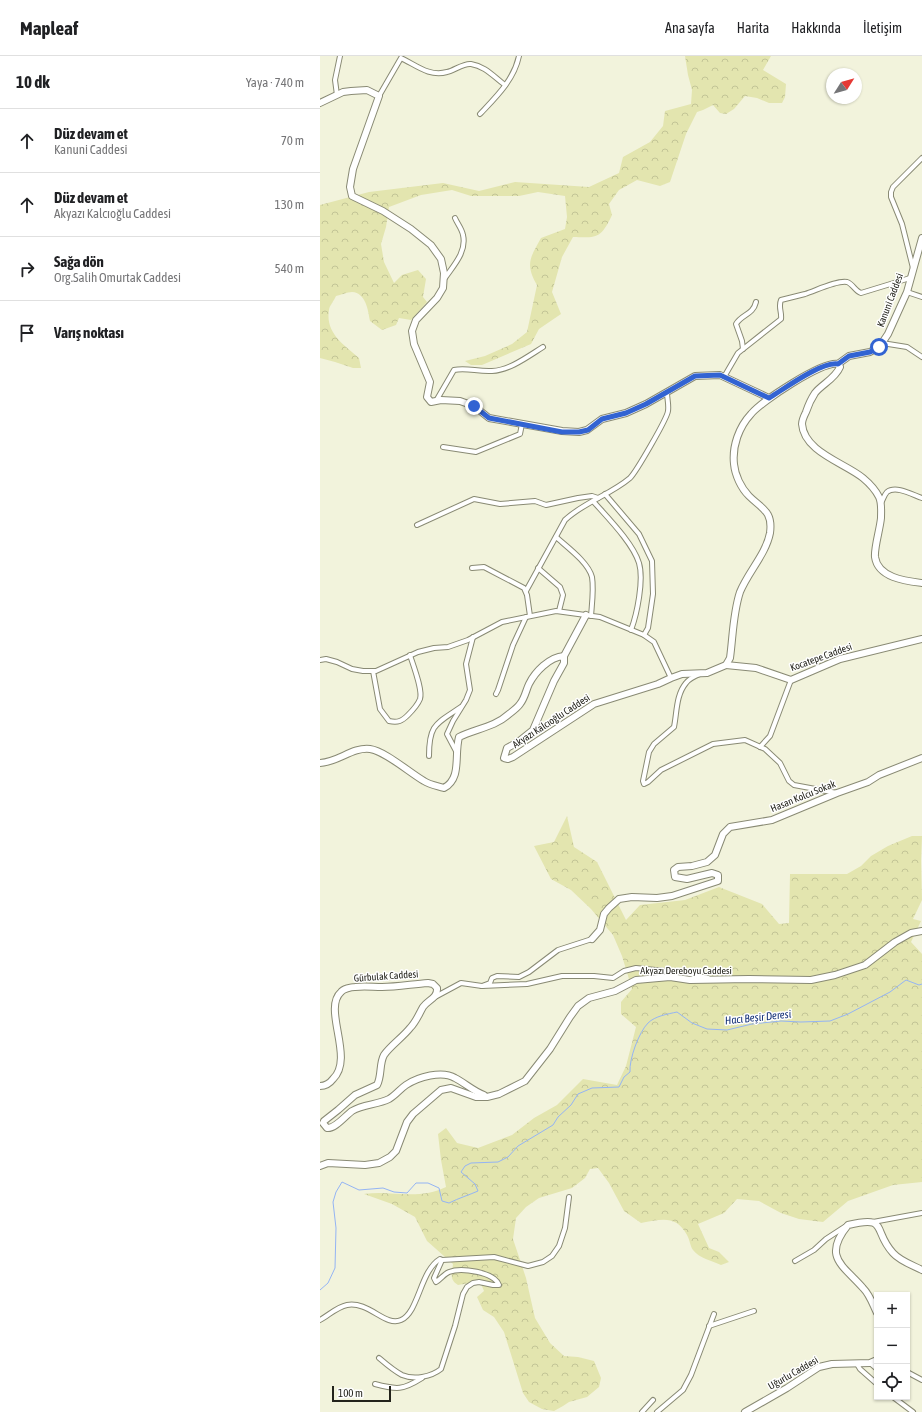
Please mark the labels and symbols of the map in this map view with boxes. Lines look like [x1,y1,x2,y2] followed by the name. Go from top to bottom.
[826,68,862,104] north arrow
[875,272,905,328] street label: Kanuni Caddesi
[870,338,888,356] route start
[465,397,483,415] route end
[789,641,853,673] street label: Kocatepe Caddesi
[510,692,592,750] street label: Akyazı Kalcıoğlu Caddesi
[769,778,838,814] street label: Hasan Kolcu Sokak
[640,965,732,976] street label: Akyazı Dereboyu Caddesi
[353,968,419,984] street label: Gürbulak Caddesi
[724,1008,792,1026] water label: Hacı Beşir Deresi
[766,1354,820,1392] street label: Uğurlu Caddesi
[332,1384,391,1403] scale bar

